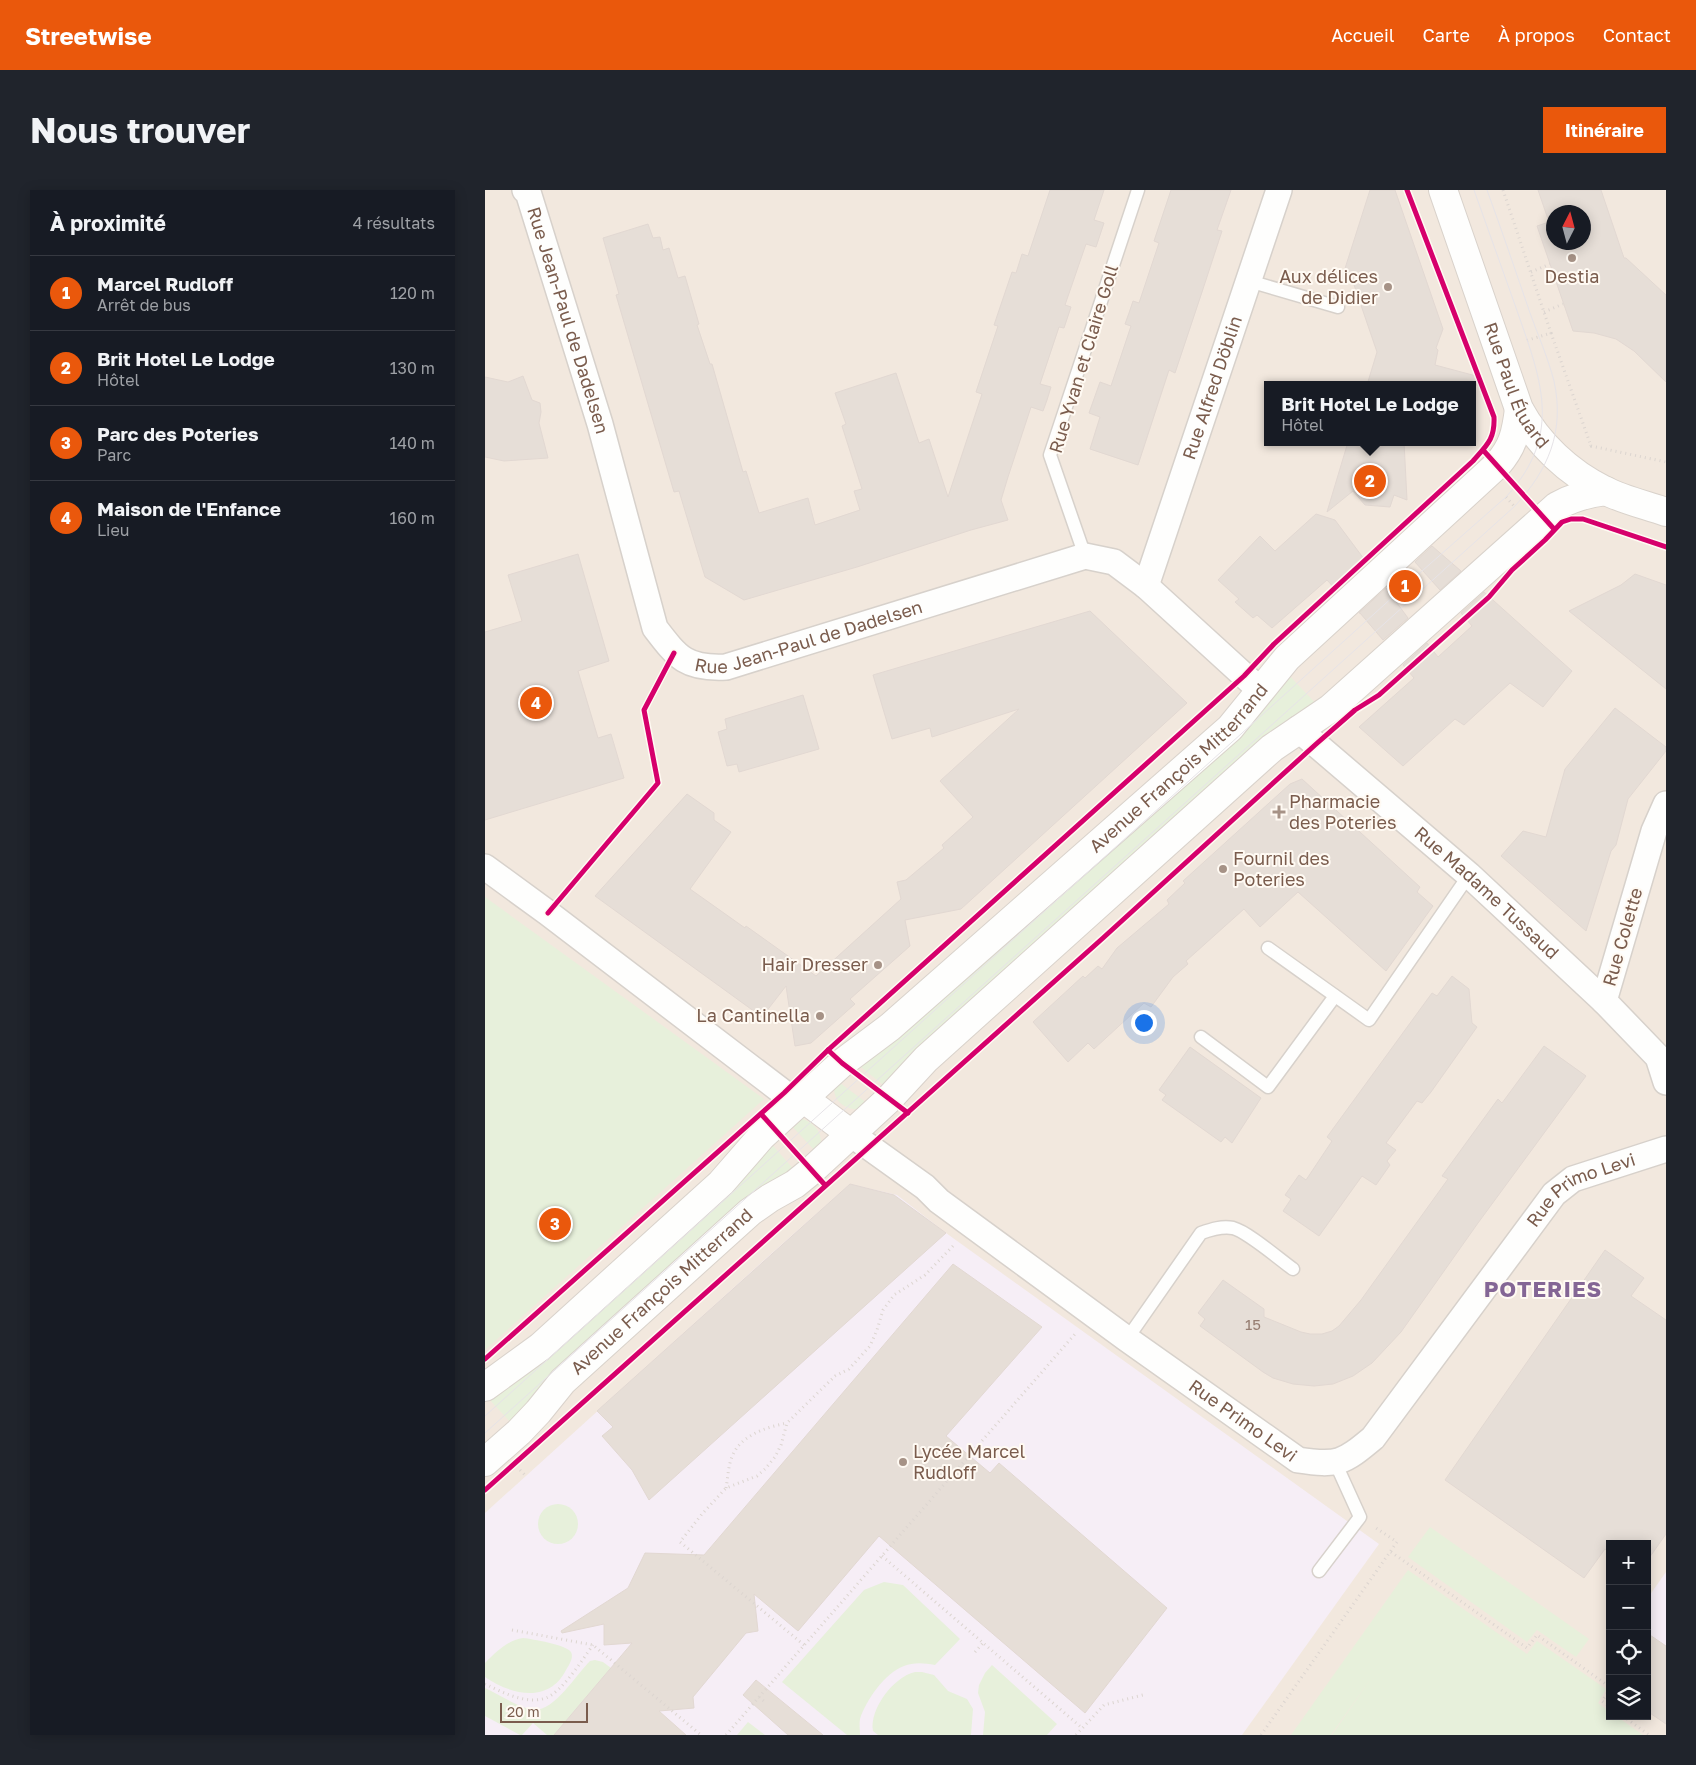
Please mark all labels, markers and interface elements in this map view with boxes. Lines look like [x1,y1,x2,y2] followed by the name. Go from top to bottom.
[25,21,152,50] text: Streetwise
[1331,24,1395,46] text: Accueil
[1423,24,1470,46] text: Carte
[1498,24,1575,46] text: À propos
[1603,24,1671,46] text: Contact
[1543,107,1666,153] button: Itinéraire
[30,109,250,151] text: Nous trouver
[523,204,614,436] street label: Rue Jean-Paul de Dadelsen
[1546,205,1591,250] north arrow
[50,210,166,236] text: À proximité
[353,213,435,233] text: 4 résultats
[1566,252,1578,264] marker: Destia
[1044,261,1122,456] street label: Rue Yvan et Claire Goll
[1279,265,1378,308] place label: Aux délices de Didier
[1545,265,1599,287] place label: Destia
[97,272,233,295] text: Marcel Rudloff
[1382,281,1394,293] marker: Aux délices de Didier
[62,283,70,303] text: 1
[390,283,435,303] text: 120 m
[97,295,191,315] text: Arrêt de bus
[1177,313,1246,462] street label: Rue Alfred Döblin
[1480,319,1554,452] street label: Rue Paul Éluard
[97,347,275,370] text: Brit Hotel Le Lodge
[61,358,71,378] text: 2
[390,358,435,378] text: 130 m
[97,370,140,390] text: Hôtel
[1264,381,1476,446] popup
[1281,392,1459,415] text: Brit Hotel Le Lodge
[1281,415,1324,435] text: Hôtel
[97,422,259,445] text: Parc des Poteries
[61,433,71,453] text: 3
[389,433,435,453] text: 140 m
[97,445,131,465] text: Parc
[1354,462,1386,500] pin: 2
[97,497,281,520] text: Maison de l'Enfance
[61,508,71,528] text: 4
[389,508,435,528] text: 160 m
[97,520,129,540] text: Lieu
[1389,567,1421,605] pin: 1
[693,595,925,677] street label: Rue Jean-Paul de Dadelsen
[1084,678,1272,857] street label: Avenue François Mitterrand
[520,684,552,722] pin: 4
[1289,790,1396,833] place label: Pharmacie des Poteries
[1273,806,1285,818] marker: Pharmacie des Poteries
[1410,821,1564,963] street label: Rue Madame Tussaud
[1233,847,1329,890] place label: Fournil des Poteries
[1217,863,1229,875] marker: Fournil des Poteries
[1597,885,1647,989] street label: Rue Colette
[761,953,868,975] place label: Hair Dresser
[872,959,884,971] marker: Hair Dresser
[696,1004,810,1026] place label: La Cantinella
[814,1010,826,1022] marker: La Cantinella
[1131,1010,1157,1036] your location
[1521,1148,1638,1231] street label: Rue Primo Levi
[566,1203,757,1379] street label: Avenue François Mitterrand
[539,1205,571,1243] pin: 3
[1484,1275,1602,1302] district label: POTERIES
[1245,1315,1261,1333] house number: 15
[1185,1374,1302,1466] street label: Rue Primo Levi
[913,1440,1025,1483] place label: Lycée Marcel Rudloff
[897,1456,909,1468] marker: Lycée Marcel Rudloff
[1606,1540,1651,1720] map controls
[1606,1540,1651,1585] button: +
[1606,1585,1651,1630] button: −
[1606,1630,1651,1675] button: locate
[1606,1675,1651,1720] button: layers
[500,1700,587,1723] scale bar
[507,1703,540,1720] text: 20 m

